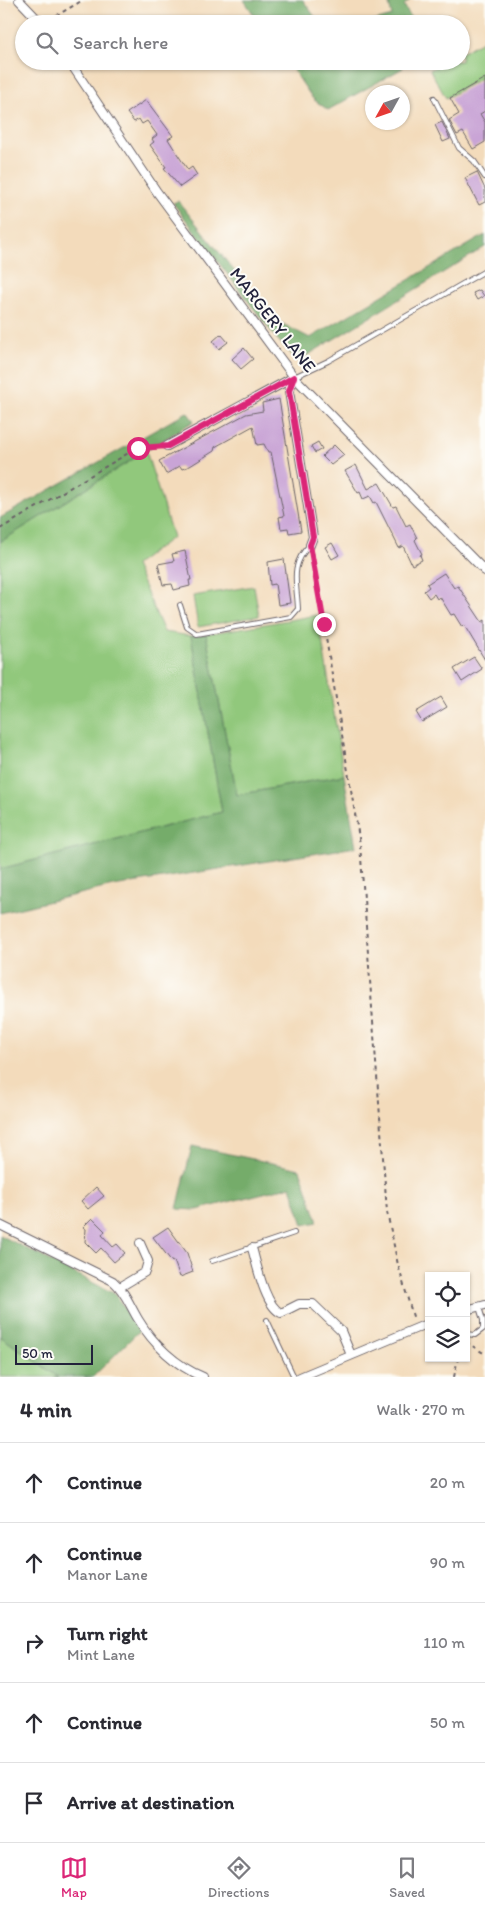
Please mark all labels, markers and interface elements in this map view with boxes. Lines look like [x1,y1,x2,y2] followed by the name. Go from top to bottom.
[15,15,470,70] search box
[33,29,61,57] icon: search
[73,31,168,54] text: Search here
[365,85,410,130] north arrow
[225,263,321,377] street label: MARGERY LANE
[127,437,150,460] route start
[313,613,336,636] route end
[425,1272,470,1362] map controls
[425,1272,470,1317] button: locate
[425,1317,470,1362] button: layers
[15,1342,92,1365] scale bar
[22,1345,53,1362] text: 50 m
[20,1397,72,1422] text: 4 min
[377,1400,465,1419] text: Walk · 270 m
[20,1469,48,1497] icon: ahead
[67,1471,142,1494] text: Continue
[430,1473,465,1492] text: 20 m
[67,1542,142,1565] text: Continue
[20,1549,48,1577] icon: ahead
[430,1553,465,1572] text: 90 m
[67,1565,148,1584] text: Manor Lane
[67,1622,148,1645] text: Turn right
[20,1629,48,1657] icon: right
[423,1633,465,1652] text: 110 m
[67,1645,135,1664] text: Mint Lane
[20,1709,48,1737] icon: ahead
[67,1711,142,1734] text: Continue
[430,1713,465,1732] text: 50 m
[20,1789,48,1817] icon: arrive
[67,1791,234,1814] text: Arrive at destination
[60,1854,88,1901] tab: Map
[208,1854,269,1901] tab: Directions
[389,1854,425,1901] tab: Saved

